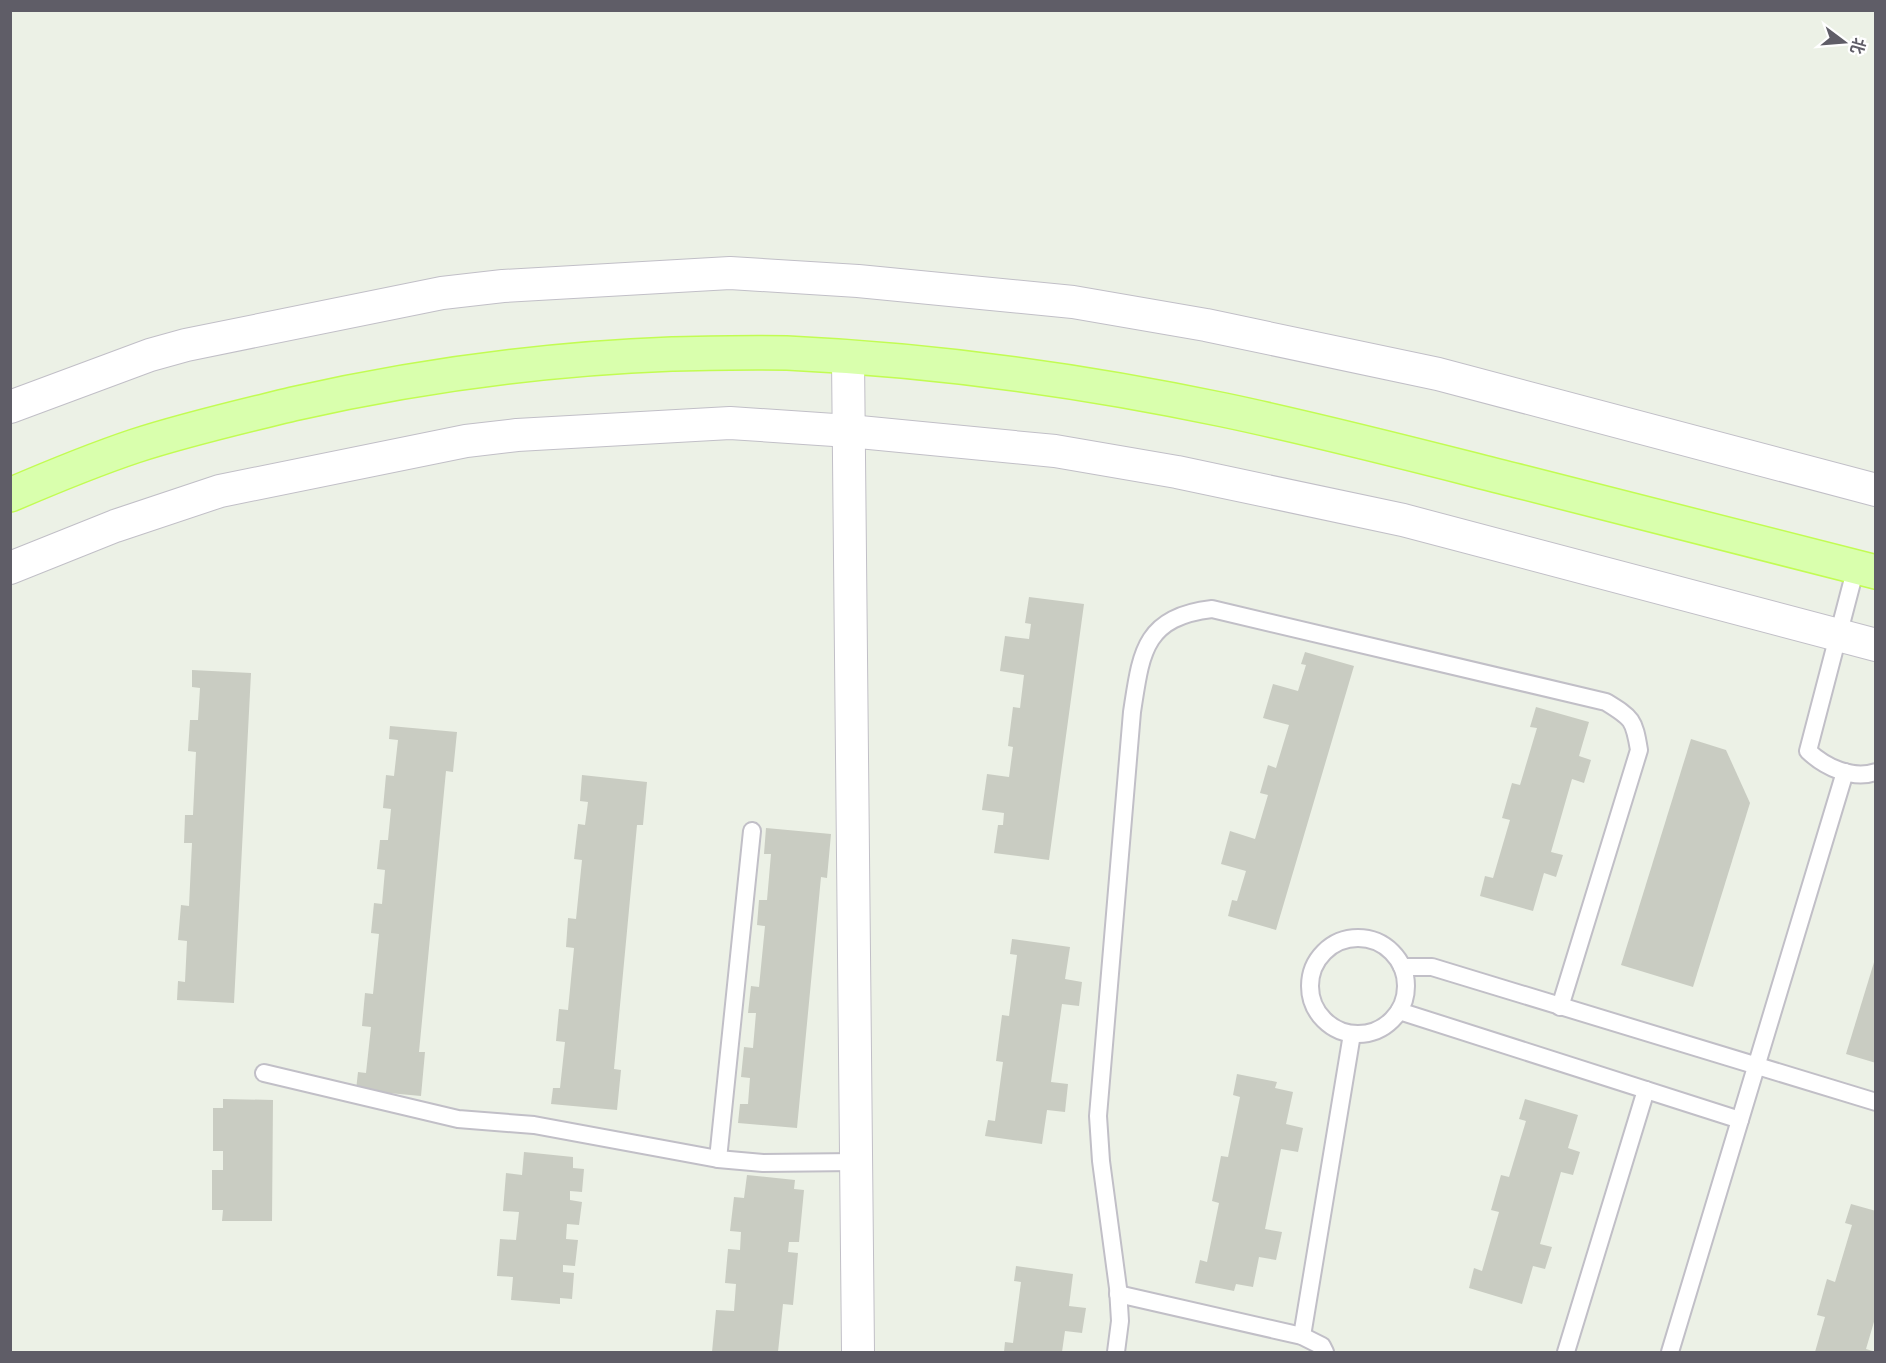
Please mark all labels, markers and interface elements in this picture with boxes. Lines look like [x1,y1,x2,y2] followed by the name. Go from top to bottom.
[1814,12,1874,72] north arrow
[1847,36,1870,57] text: 北

